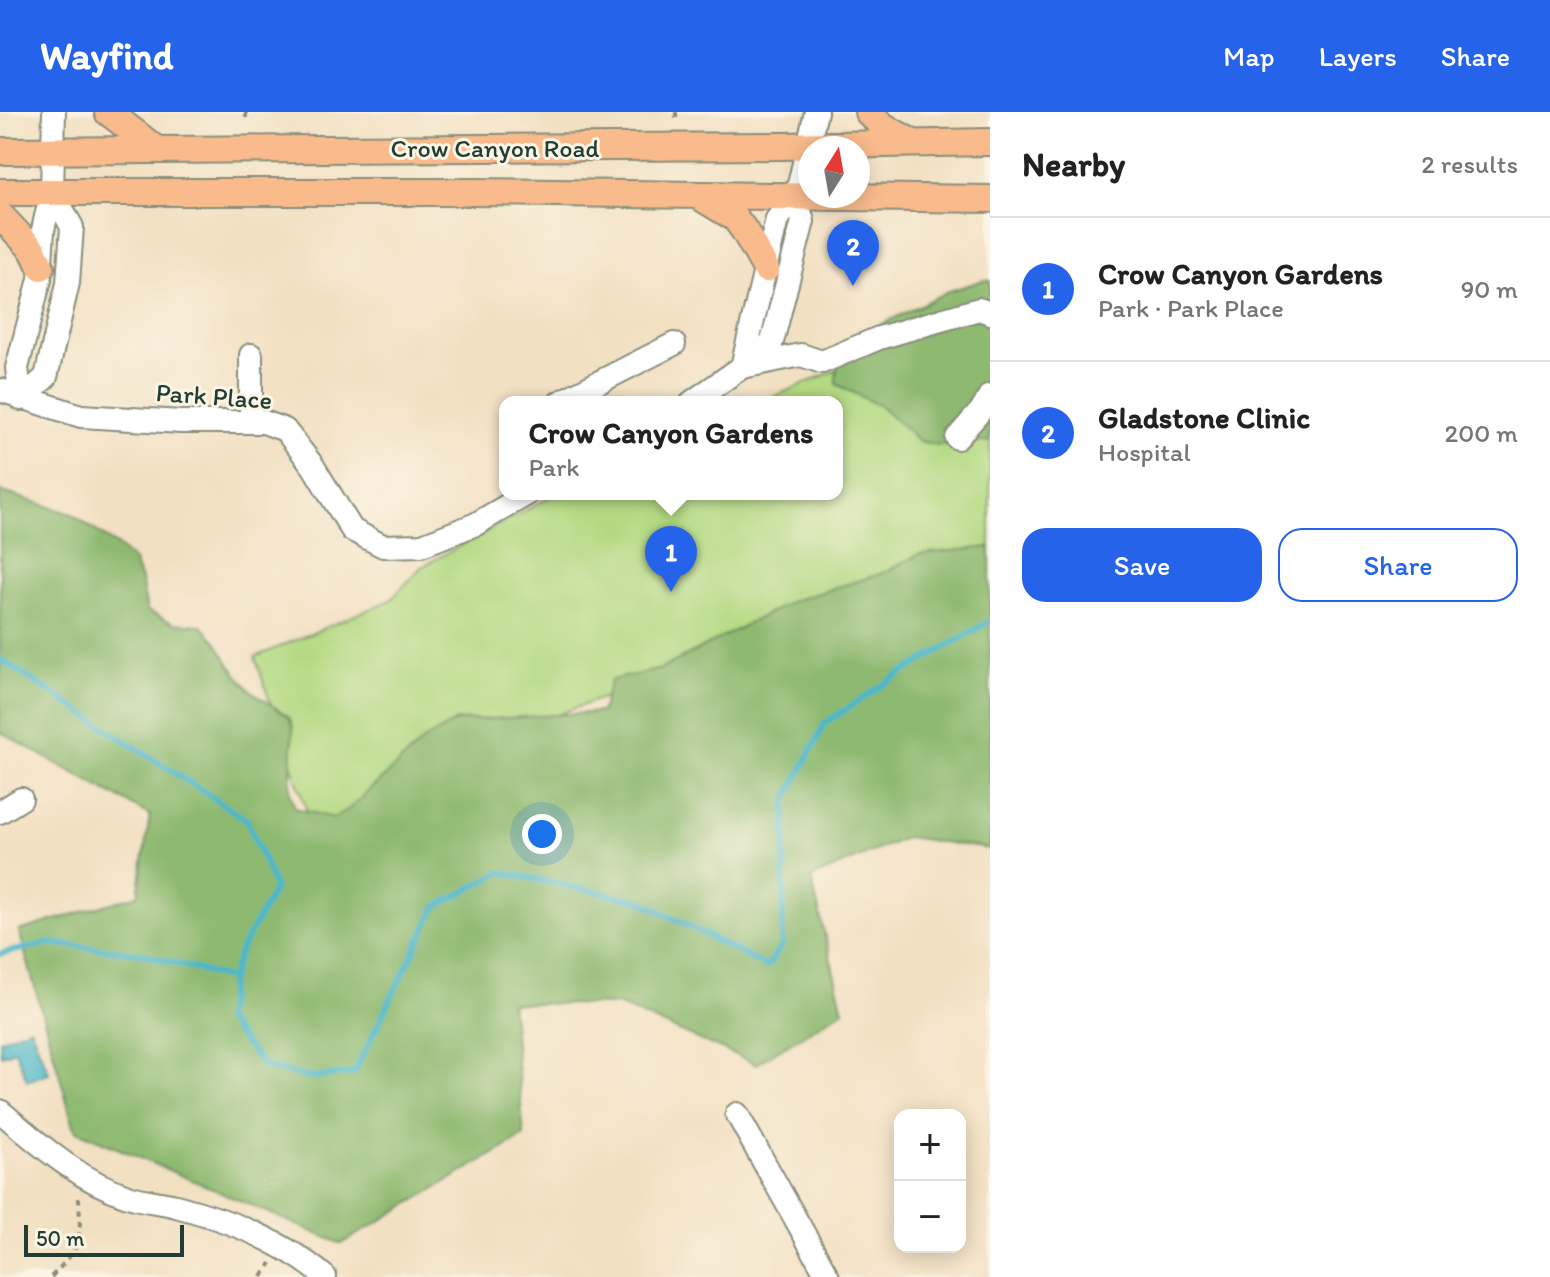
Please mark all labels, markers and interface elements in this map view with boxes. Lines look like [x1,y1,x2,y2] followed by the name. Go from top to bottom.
[40,33,173,79] text: Wayfind
[1223,39,1275,73] text: Map
[1319,39,1397,73] text: Layers
[1441,39,1510,73] text: Share
[391,132,599,164] street label: Crow Canyon Road
[798,136,870,208] north arrow
[1022,144,1125,185] text: Nearby
[1421,148,1518,180] text: 2 results
[827,220,879,286] pin: 2
[1098,255,1383,292] text: Crow Canyon Gardens
[1042,273,1054,305] text: 1
[1461,273,1518,305] text: 90 m
[1098,292,1284,324] text: Park · Park Place
[155,376,273,416] street label: Park Place
[499,396,843,500] popup
[1098,399,1310,436] text: Gladstone Clinic
[528,414,814,451] text: Crow Canyon Gardens
[1041,417,1055,449] text: 2
[1445,417,1518,449] text: 200 m
[1098,436,1191,468] text: Hospital
[528,451,580,483] text: Park
[645,526,697,592] pin: 1
[1022,528,1262,602] button: Save
[1278,528,1518,602] button: Share
[522,814,562,854] your location
[894,1109,966,1253] map controls
[894,1109,966,1181] button: +
[894,1181,966,1253] button: −
[24,1221,184,1257] scale bar
[36,1225,85,1252] text: 50 m

